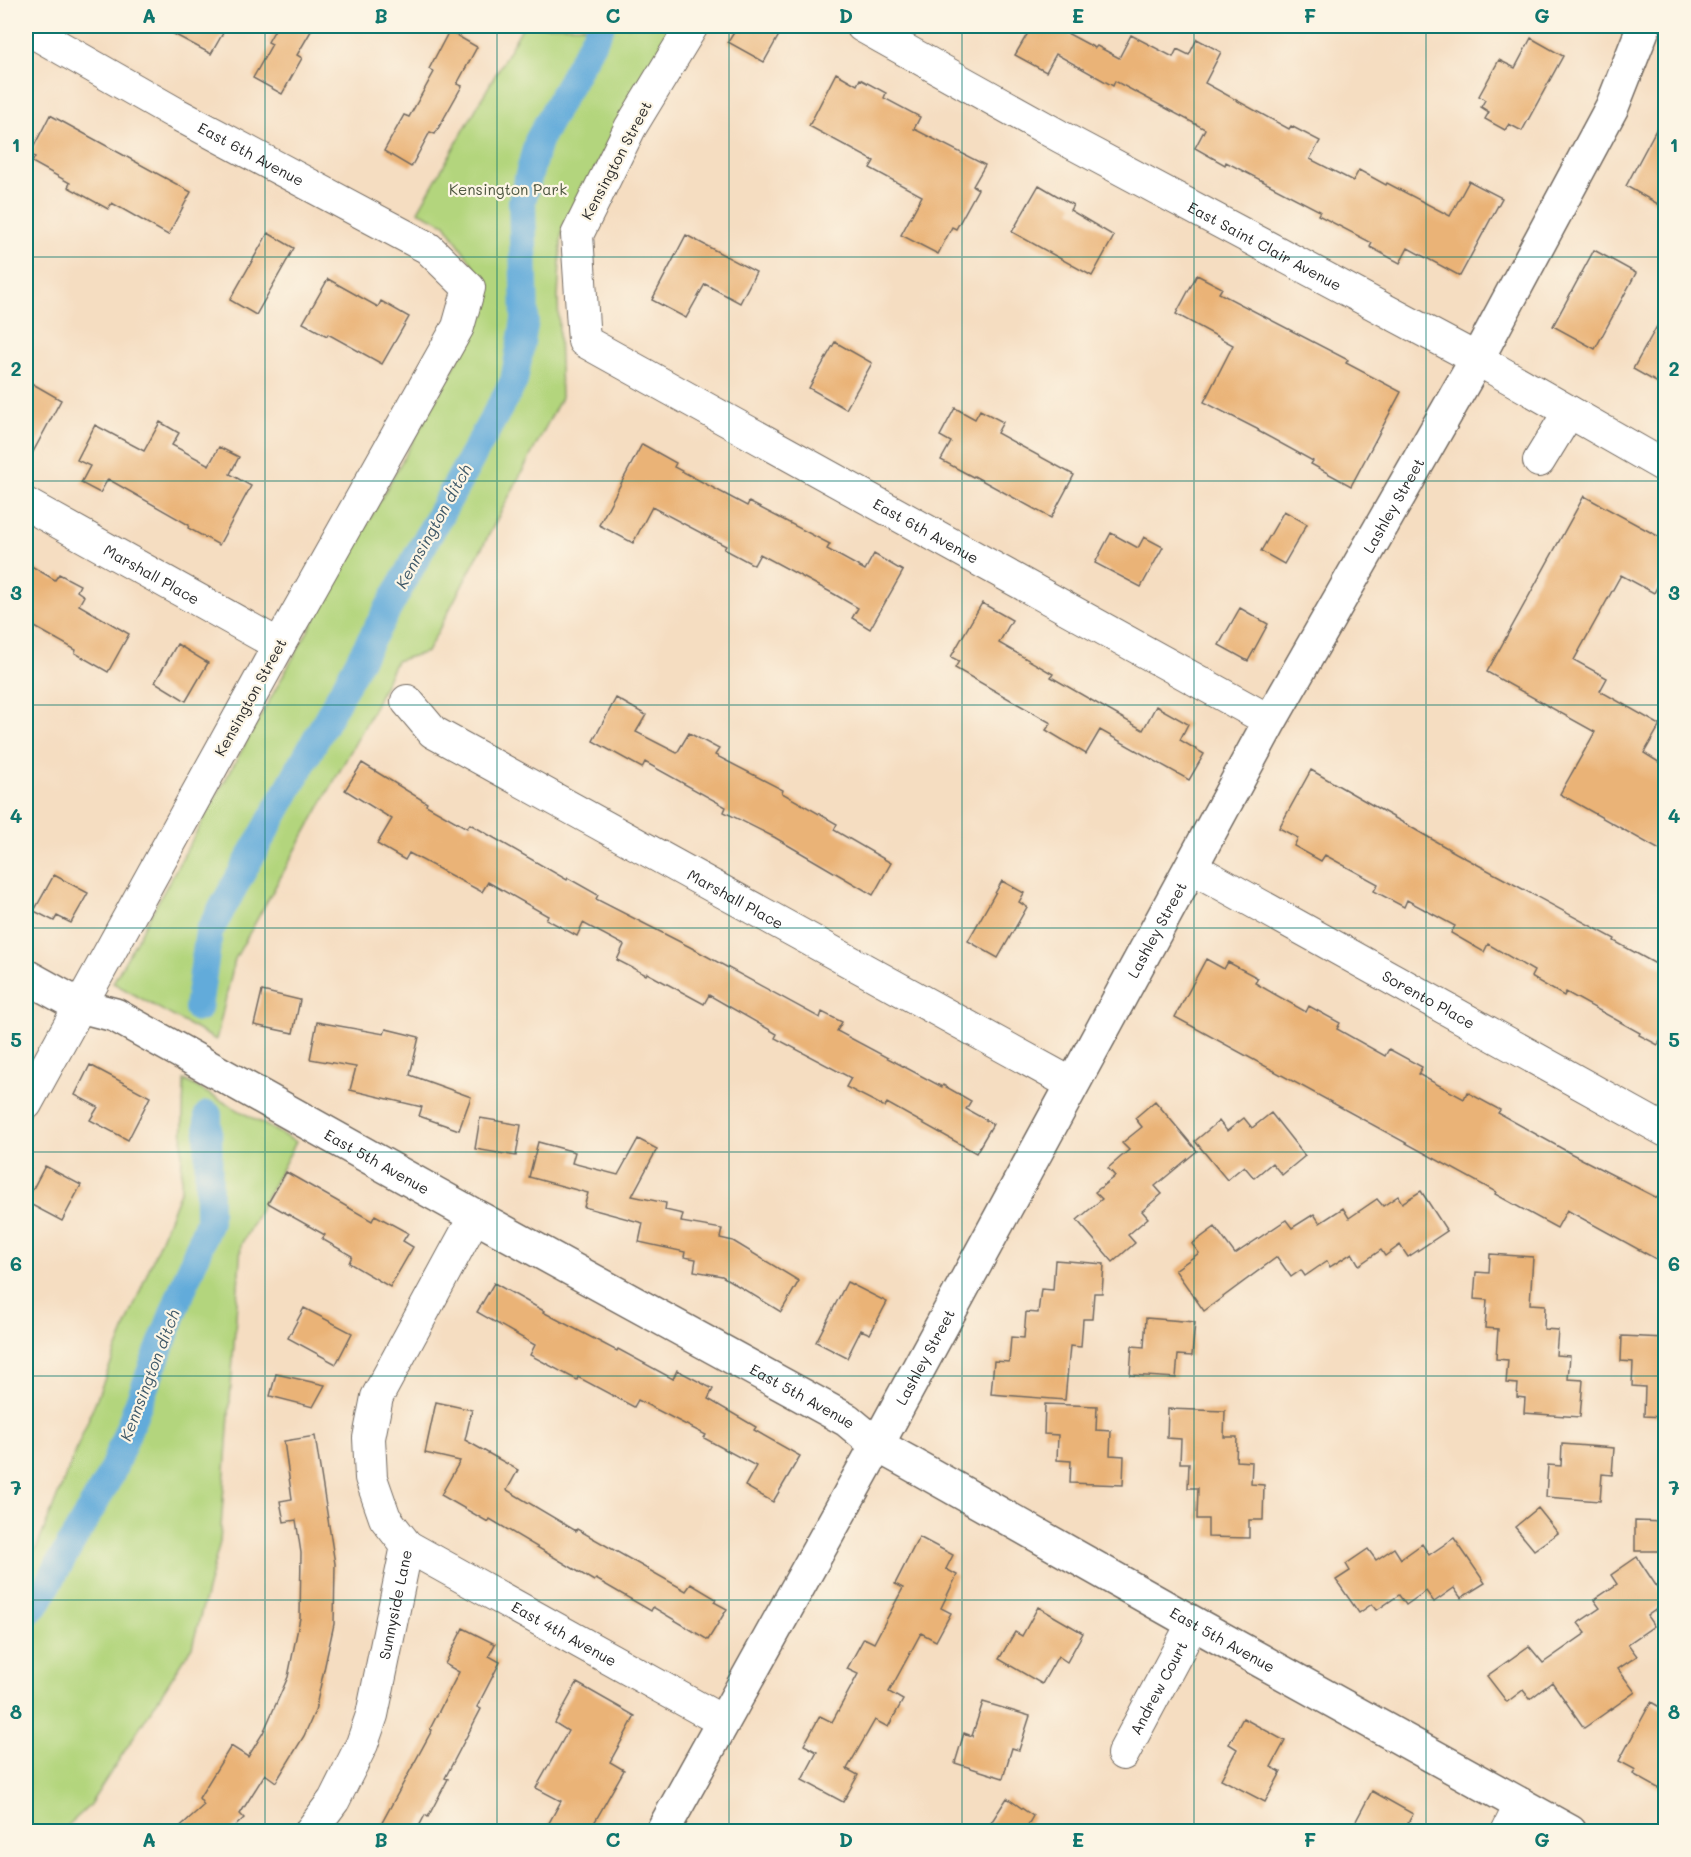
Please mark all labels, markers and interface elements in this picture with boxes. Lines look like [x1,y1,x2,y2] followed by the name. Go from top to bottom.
[142,2,156,28] text: A
[374,2,388,28] text: B
[606,2,621,28] text: C
[839,2,853,28] text: D
[1072,2,1084,28] text: E
[1304,2,1317,28] text: F
[1534,2,1550,28] text: G
[576,97,656,223] street label: Kensington Street
[195,117,308,190] street label: East 6th Avenue
[12,131,20,157] text: 1
[1670,131,1678,157] text: 1
[449,179,567,199] park label: Kensington Park
[1185,197,1345,295] street label: East Saint Clair Avenue
[10,355,22,381] text: 2
[1668,355,1680,381] text: 2
[1358,454,1428,556] street label: Lashley Street
[390,460,476,592] water label: Kennsington ditch
[870,493,982,568] street label: East 6th Avenue
[100,539,203,609] street label: Marshall Place
[10,579,22,605] text: 3
[1668,579,1680,605] text: 3
[209,634,291,760] street label: Kensington Street
[10,802,23,828] text: 4
[1668,802,1681,828] text: 4
[684,864,787,933] street label: Marshall Place
[1122,878,1191,981] street label: Lashley Street
[1379,965,1479,1033] street label: Sorento Place
[10,1026,22,1052] text: 5
[1668,1026,1680,1052] text: 5
[321,1124,433,1199] street label: East 5th Avenue
[10,1250,22,1276] text: 6
[1668,1250,1680,1276] text: 6
[891,1305,959,1408] street label: Lashley Street
[114,1306,184,1444] water label: Kennsington ditch
[747,1359,860,1433] street label: East 5th Avenue
[10,1474,22,1500] text: 7
[1668,1474,1680,1500] text: 7
[374,1548,416,1661] street label: Sunnyside Lane
[508,1596,620,1671] street label: East 4th Avenue
[1166,1602,1279,1677] street label: East 5th Avenue
[1125,1638,1192,1738] street label: Andrew Court
[10,1698,22,1724] text: 8
[1668,1698,1680,1724] text: 8
[142,1826,156,1852] text: A
[374,1826,388,1852] text: B
[606,1826,621,1852] text: C
[839,1826,853,1852] text: D
[1072,1826,1084,1852] text: E
[1304,1826,1317,1852] text: F
[1534,1826,1550,1852] text: G

